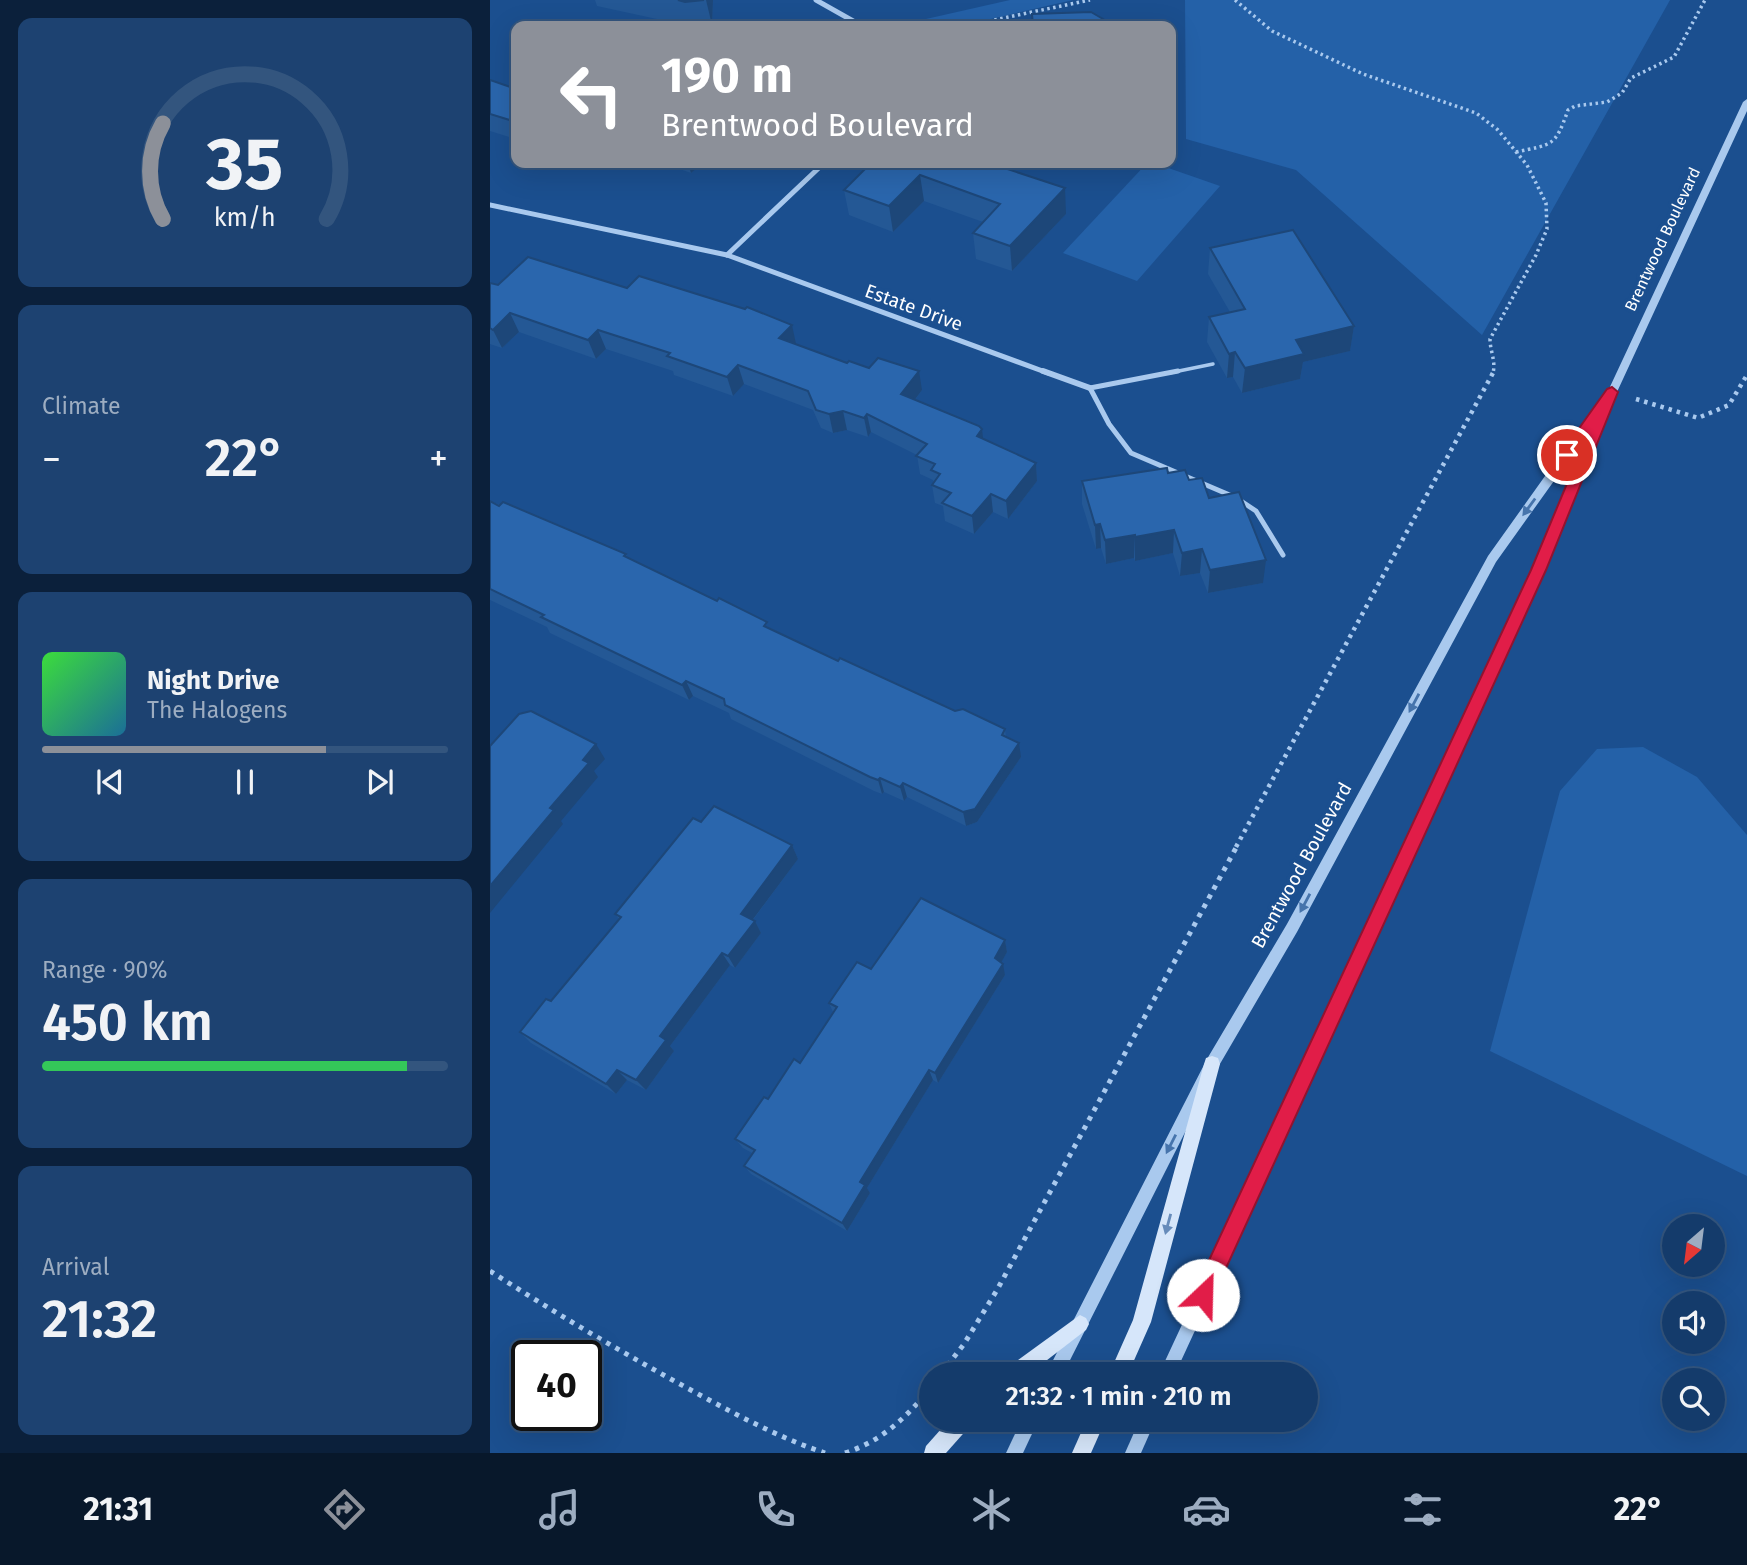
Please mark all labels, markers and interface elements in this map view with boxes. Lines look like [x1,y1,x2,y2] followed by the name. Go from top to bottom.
[661,46,793,105] text: 190 m
[546,49,637,140] icon: left
[661,106,974,144] text: Brentwood Boulevard
[206,121,283,208] text: 35
[1621,164,1704,314] street label: Brentwood Boulevard
[214,202,276,232] text: km/h
[862,279,966,336] street label: Estate Drive
[42,392,121,420] text: Climate
[1537,425,1597,485] pin
[205,427,285,490] text: 22°
[42,436,61,482] text: −
[429,436,448,482] text: +
[1548,436,1586,474] icon: arrive
[1522,498,1536,516] one-way arrow
[147,665,279,696] text: Night Drive
[1408,693,1419,713] one-way arrow
[147,696,287,724] text: The Halogens
[91,763,129,801] icon: previous
[226,763,264,801] icon: pause
[361,763,399,801] icon: next
[1246,778,1357,952] street label: Brentwood Boulevard
[1299,893,1311,913] one-way arrow
[42,956,167,984] text: Range · 90%
[42,991,213,1054] text: 450 km
[1166,1135,1178,1155] one-way arrow
[1163,1214,1173,1235] one-way arrow
[1662,1214,1726,1278] north arrow
[1662,1214,1725,1431] map controls
[42,1253,109,1281] text: Arrival
[1166,1258,1240,1332] position arrow
[42,1288,157,1351] text: 21:32
[1662,1291,1725,1354] button: sound
[511,1340,602,1431] speed limit sign: 40
[1662,1368,1725,1431] button: search
[1005,1381,1232,1412] text: 21:32 · 1 min · 210 m
[320,1485,369,1534] icon: directions
[535,1485,584,1534] icon: music
[751,1485,800,1534] icon: phone
[967,1485,1016,1534] icon: climate
[1182,1485,1231,1534] icon: car
[1398,1485,1447,1534] icon: filters
[83,1490,153,1528] text: 21:31
[1614,1490,1664,1528] text: 22°

